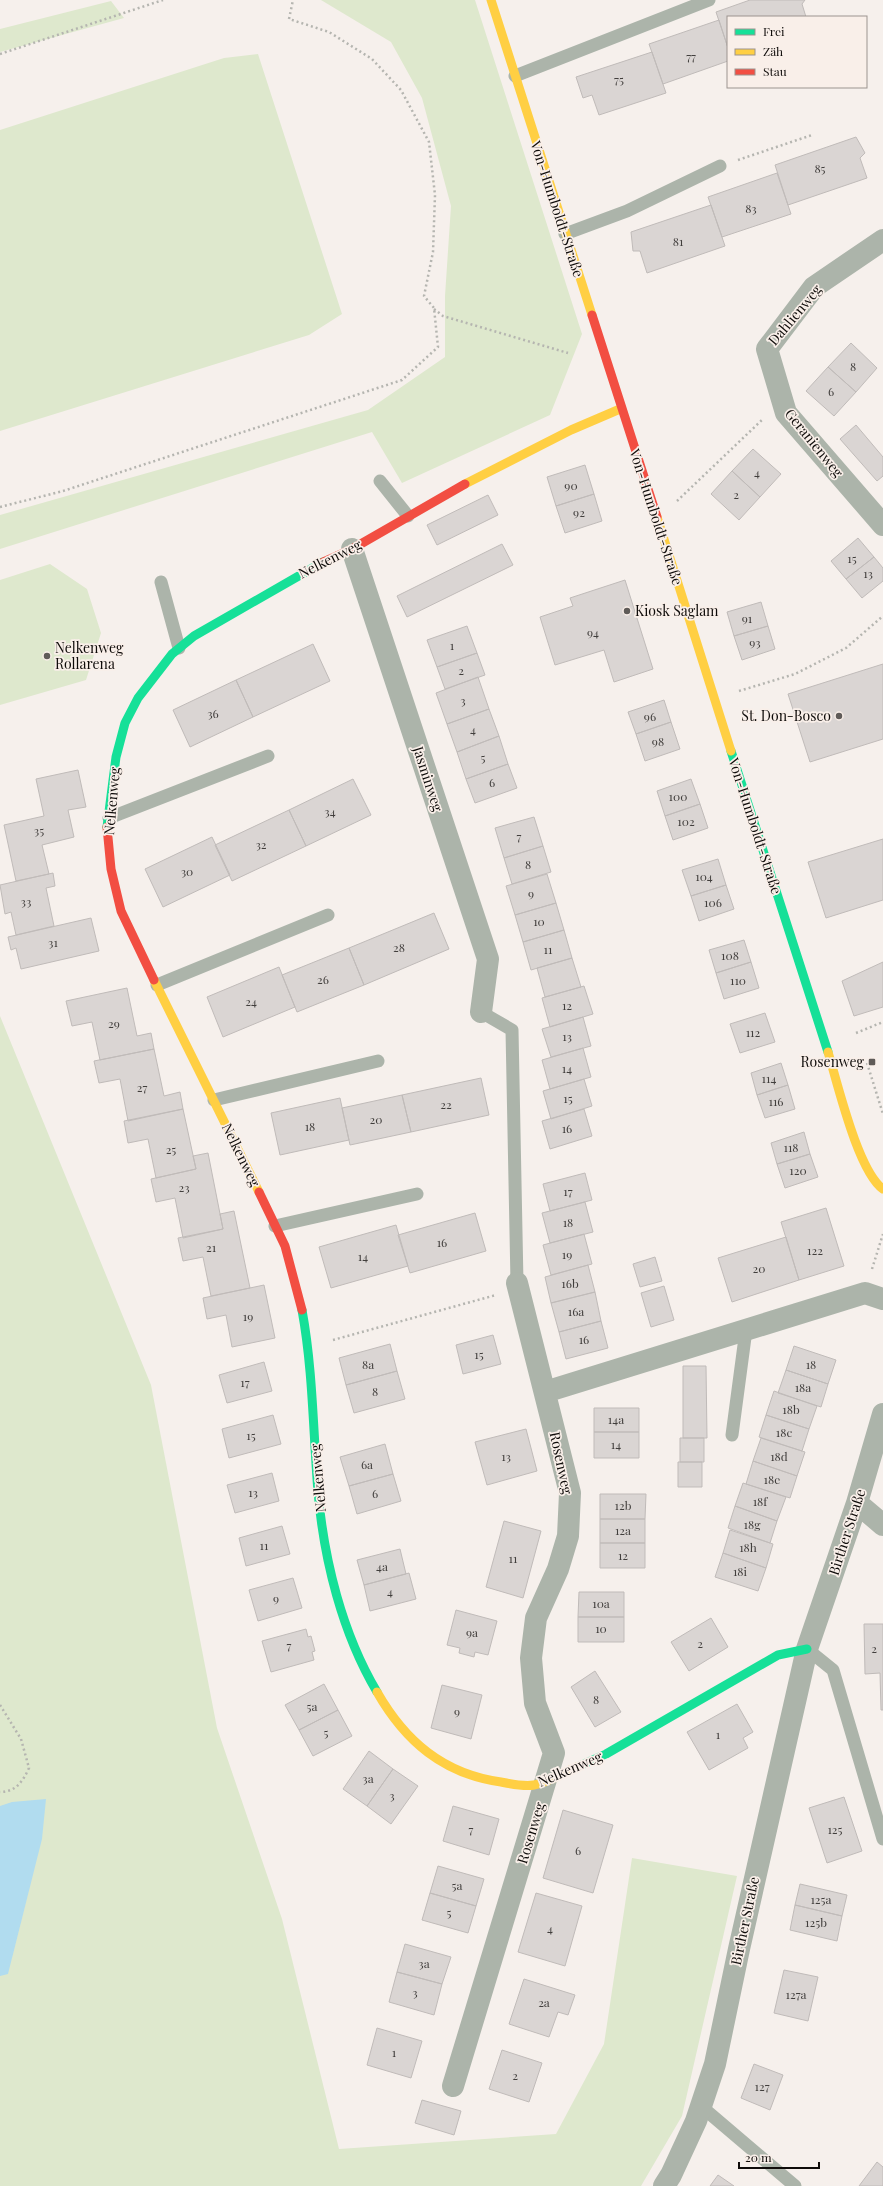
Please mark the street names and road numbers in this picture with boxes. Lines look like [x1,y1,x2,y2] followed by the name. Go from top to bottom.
[526,137,588,279] street label: Von-Humboldt-Straße
[764,280,826,349] street label: Dahlienweg
[781,404,848,481] street label: Geranienweg
[625,445,687,587] street label: Von-Humboldt-Straße
[295,534,365,583] street label: Nelkenweg
[409,743,448,814] street label: Jasminweg
[724,754,786,896] street label: Von-Humboldt-Straße
[99,765,124,836] street label: Nelkenweg
[218,1120,265,1190] street label: Nelkenweg
[546,1430,578,1496] street label: Rosenweg
[305,1443,330,1513] street label: Nelkenweg
[824,1486,869,1577] street label: Birther Straße
[535,1746,606,1791] street label: Nelkenweg
[512,1799,549,1866] street label: Rosenweg
[726,1875,763,1967] street label: Birther Straße

